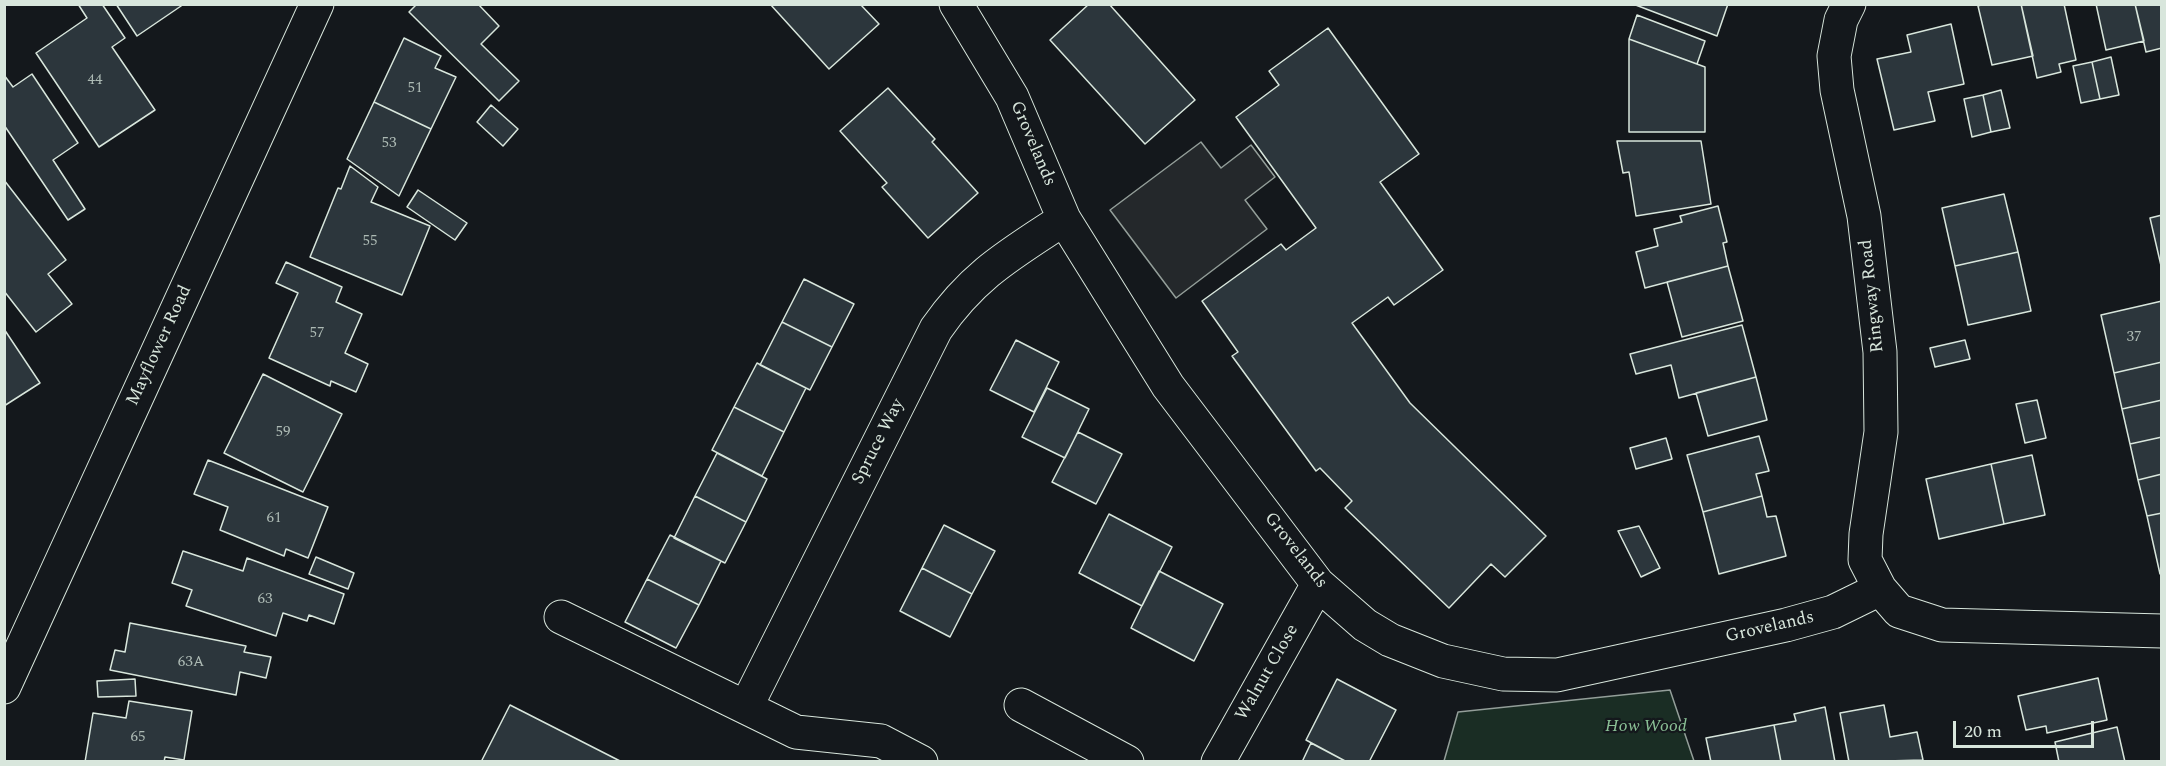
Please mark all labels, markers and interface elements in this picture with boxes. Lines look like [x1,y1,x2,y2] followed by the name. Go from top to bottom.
[88,72,102,90] house number: 44
[408,80,422,98] house number: 51
[1004,98,1060,190] street label: Grovelands
[382,135,396,153] house number: 53
[363,233,377,251] house number: 55
[1856,238,1890,354] street label: Ringway Road
[123,282,197,410] street label: Mayflower Road
[310,325,324,343] house number: 57
[2127,329,2141,347] house number: 37
[848,395,910,489] street label: Spruce Way
[276,424,290,442] house number: 59
[1259,509,1331,593] street label: Grovelands
[267,510,281,528] house number: 61
[258,591,272,609] house number: 63
[1724,607,1816,649] street label: Grovelands
[1232,621,1304,725] street label: Walnut Close
[178,654,204,672] house number: 63A
[1956,709,2097,747] scale bar
[1605,716,1687,738] park label: How Wood
[1964,718,2002,745] text: 20 m
[131,729,145,747] house number: 65

